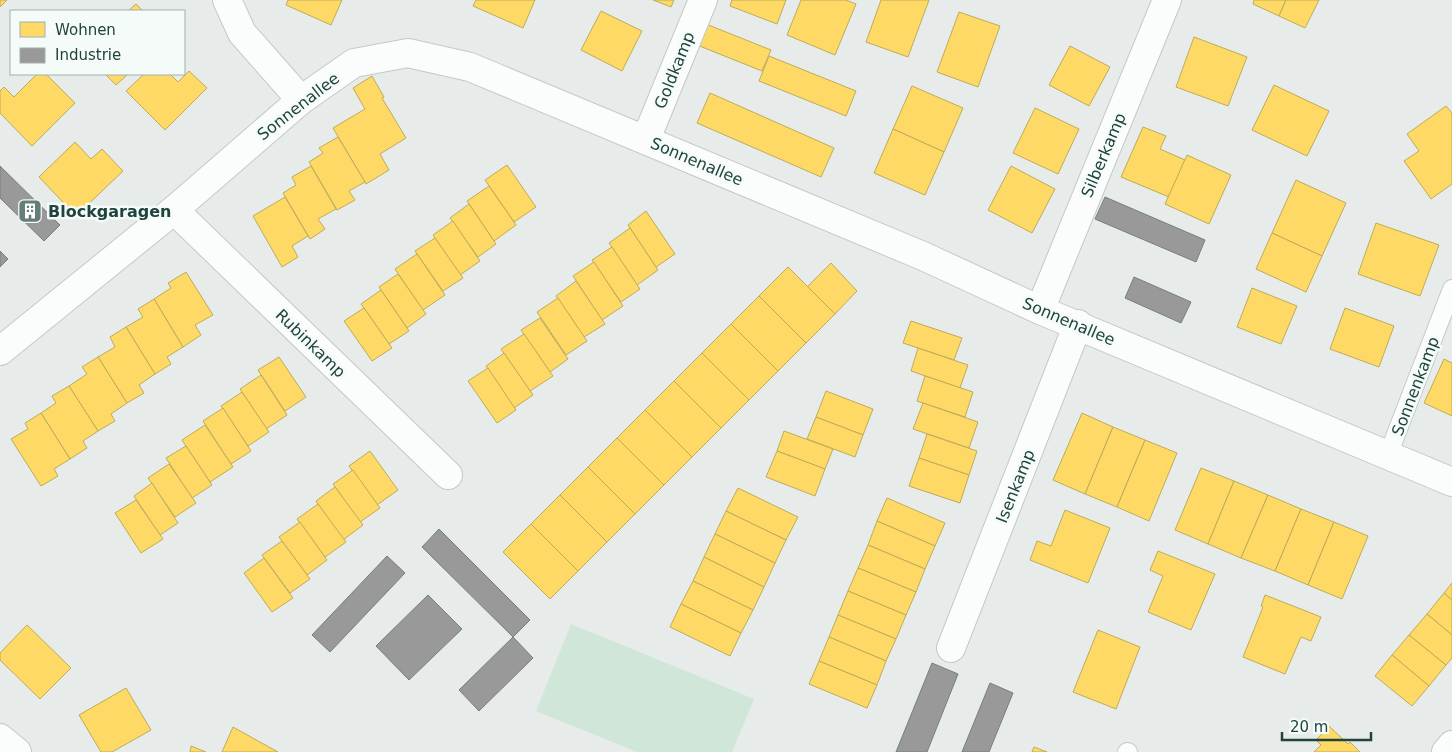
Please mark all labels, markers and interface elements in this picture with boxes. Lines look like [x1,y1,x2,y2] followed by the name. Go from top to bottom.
[10,10,185,75] legend
[55,21,116,39] text: Wohnen
[650,29,699,111] street label: Goldkamp
[55,46,121,64] text: Industrie
[254,69,343,144] street label: Sonnenallee
[1077,110,1130,200] street label: Silberkamp
[648,133,746,189] street label: Sonnenallee
[17,198,43,224] building icon: Blockgaragen
[48,202,171,221] place label: Blockgaragen
[1020,293,1118,349] street label: Sonnenallee
[272,305,350,381] street label: Rubinkamp
[1388,334,1443,438] street label: Sonnenkamp
[992,447,1039,526] street label: Isenkamp
[1282,710,1371,742] scale bar
[1290,718,1328,736] text: 20 m

